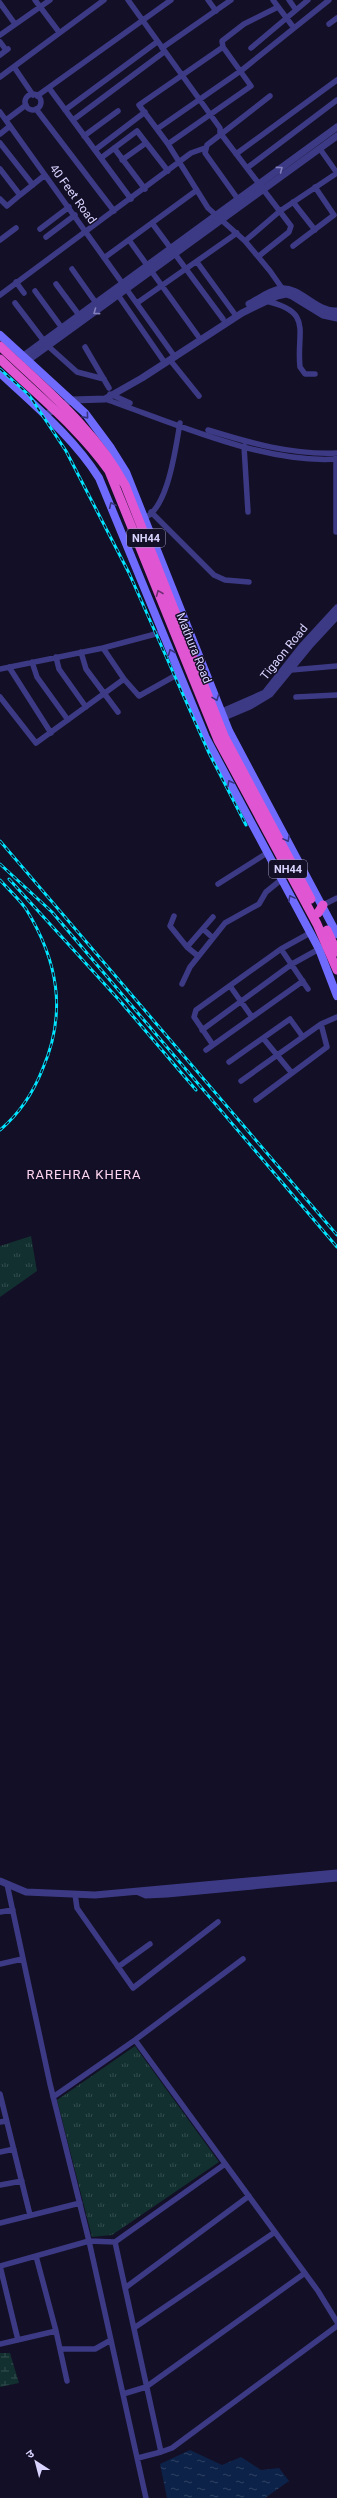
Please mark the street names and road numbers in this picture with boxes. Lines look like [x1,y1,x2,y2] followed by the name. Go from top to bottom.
[47,162,99,226] street label: 40 Feet Road
[127,529,165,547] road number: NH44
[173,611,215,685] street label: Mathura Road
[257,621,311,683] street label: Tigaon Road
[269,860,307,878] road number: NH44

